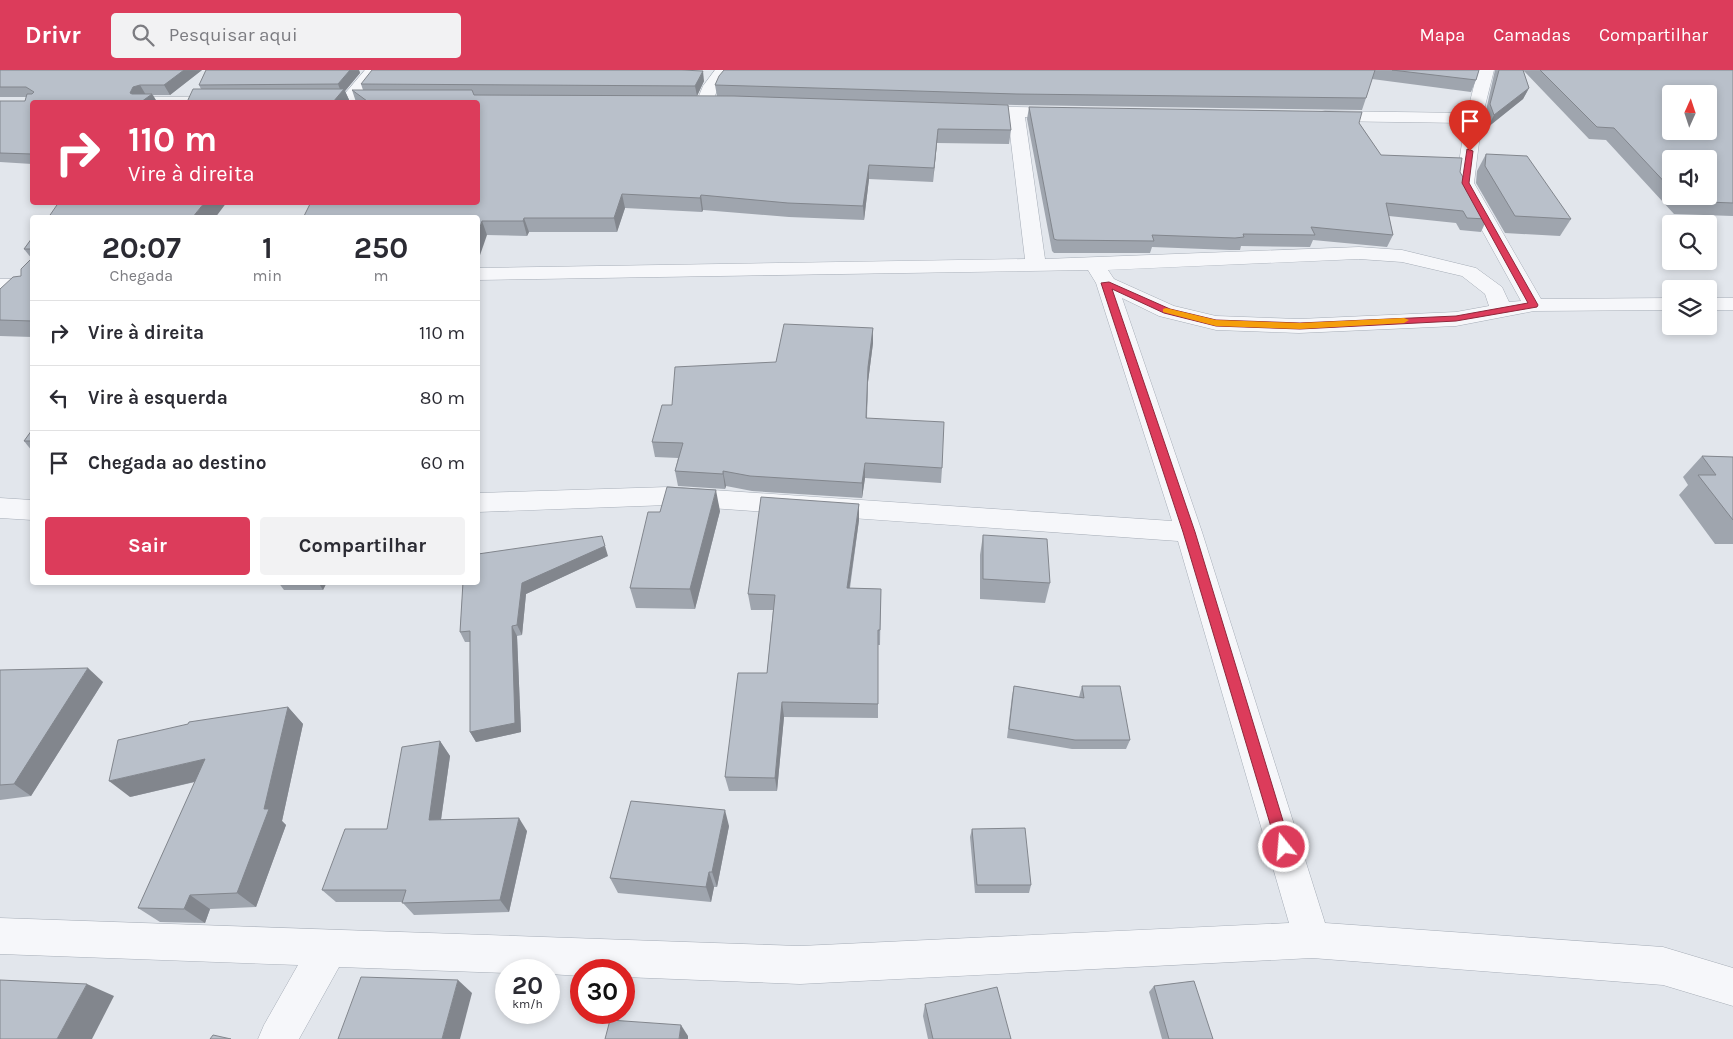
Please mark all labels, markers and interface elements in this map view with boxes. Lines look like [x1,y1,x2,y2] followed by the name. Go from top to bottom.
[111,13,461,58] search box
[25,21,81,49] text: Drivr
[129,21,157,49] icon: search
[169,24,298,46] text: Pesquisar aqui
[1420,24,1465,46] text: Mapa
[1493,24,1571,46] text: Camadas
[1599,24,1708,46] text: Compartilhar
[1662,85,1718,140] north arrow
[1662,85,1717,335] map controls
[1449,100,1491,151] pin
[1456,107,1484,135] icon: arrive
[128,119,217,160] text: 110 m
[45,120,110,185] icon: right
[1662,150,1717,205] button: sound
[128,161,255,187] text: Vire à direita
[1662,215,1717,270] button: search
[102,230,181,266] text: 20:07
[262,230,273,266] text: 1
[354,230,408,266] text: 250
[109,266,173,285] text: Chegada
[253,266,282,285] text: min
[374,266,388,285] text: m
[1662,280,1717,335] button: layers
[45,319,73,347] icon: right
[88,322,204,344] text: Vire à direita
[419,322,465,344] text: 110 m
[45,384,73,412] icon: left
[88,387,228,409] text: Vire à esquerda
[420,387,465,409] text: 80 m
[45,449,73,477] icon: arrive
[88,452,266,474] text: Chegada ao destino
[421,452,465,474] text: 60 m
[45,517,250,575] button: Sair
[260,517,465,575] button: Compartilhar
[1257,820,1309,872] position arrow
[570,959,635,1024] speed limit sign: 30
[512,971,543,1000] text: 20
[512,997,543,1011] text: km/h

